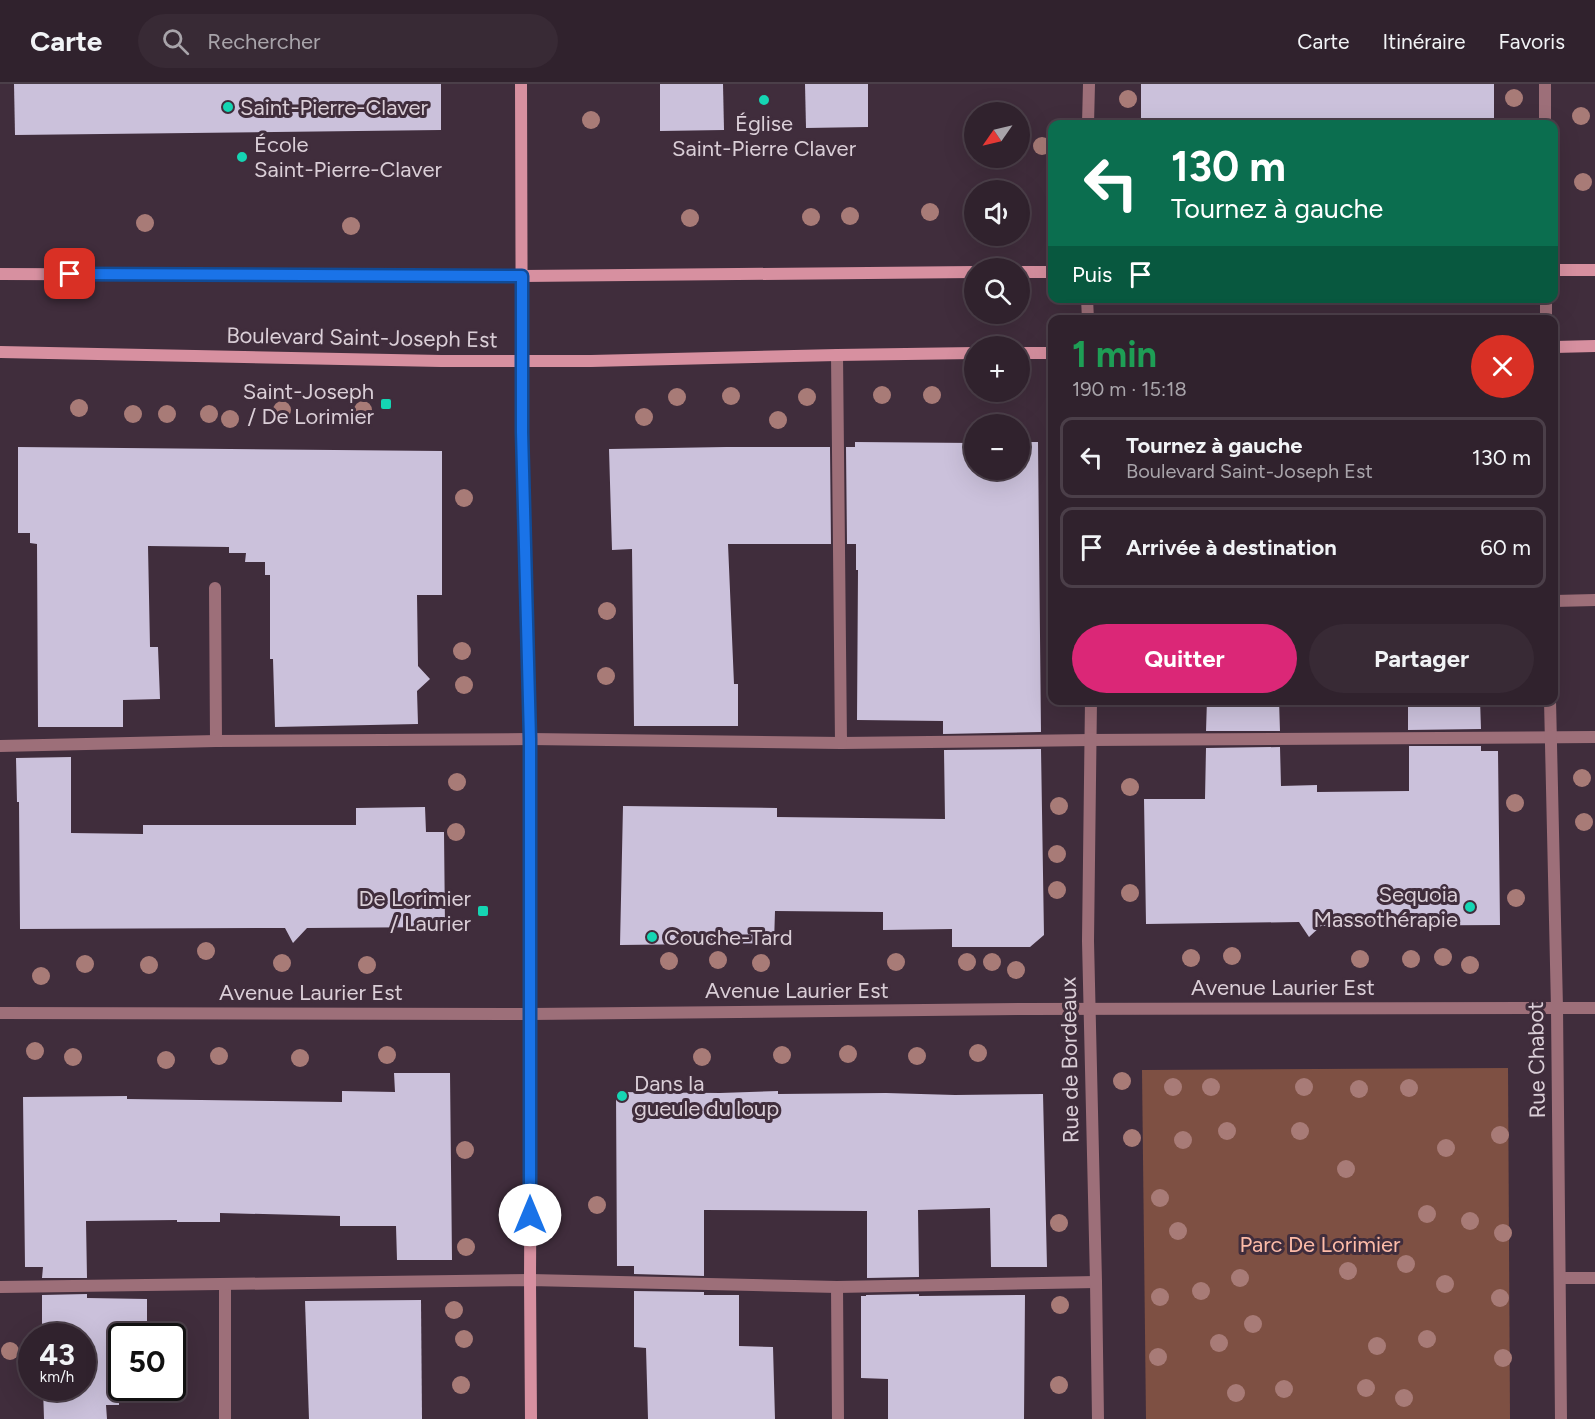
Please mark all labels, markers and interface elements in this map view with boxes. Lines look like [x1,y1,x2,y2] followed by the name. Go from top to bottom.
[138,14,558,68] search box
[30,24,102,58] text: Carte
[159,25,192,58] icon: search
[207,28,320,55] text: Rechercher
[1297,29,1350,54] text: Carte
[1383,29,1466,54] text: Itinéraire
[1499,29,1565,54] text: Favoris
[757,93,771,107] marker: Église Saint-Pierre Claver
[240,94,428,121] place label: Saint-Pierre-Claver
[221,100,235,114] marker: Saint-Pierre-Claver
[964,102,1030,168] north arrow
[964,102,1030,480] map controls
[672,110,857,162] place label: Église Saint-Pierre Claver
[254,131,442,183] place label: École Saint-Pierre-Claver
[1171,141,1286,192] text: 130 m
[1072,144,1150,222] icon: left
[235,150,249,164] marker: École Saint-Pierre-Claver
[964,180,1030,246] button: sound
[1171,192,1383,225] text: Tournez à gauche
[44,248,95,299] pin
[53,257,86,290] icon: arrive
[964,258,1030,324] button: search
[1124,258,1157,291] icon: arrive
[1072,261,1112,288] text: Puis
[226,322,498,353] street label: Boulevard Saint-Joseph Est
[1072,333,1157,376] text: 1 min
[1471,335,1534,398] button: close
[964,336,1030,402] button: +
[1072,377,1187,401] text: 190 m · 15:18
[243,378,375,430] place label: Saint-Joseph / De Lorimier
[379,397,393,411] marker: Saint-Joseph / De Lorimier
[964,414,1030,480] button: −
[1126,432,1302,459] text: Tournez à gauche
[1075,441,1108,474] icon: left
[1472,444,1531,471] text: 130 m
[1126,459,1373,483] text: Boulevard Saint-Joseph Est
[1075,531,1108,564] icon: arrive
[1126,534,1337,561] text: Arrivée à destination
[1480,534,1531,561] text: 60 m
[1072,624,1297,693] button: Quitter
[1309,624,1534,693] button: Partager
[1314,881,1458,933] place label: Sequoia Massothérapie
[358,885,472,937] place label: De Lorimier / Laurier
[1463,900,1477,914] marker: Sequoia Massothérapie
[476,904,490,918] marker: De Lorimier / Laurier
[664,924,793,951] place label: Couche-Tard
[645,930,659,944] marker: Couche-Tard
[1191,974,1375,1001] street label: Avenue Laurier Est
[1055,976,1084,1143] street label: Rue de Bordeaux
[705,977,889,1004] street label: Avenue Laurier Est
[219,979,403,1006] street label: Avenue Laurier Est
[1522,1001,1551,1119] street label: Rue Chabot
[634,1070,779,1122] place label: Dans la gueule du loup
[615,1089,629,1103] marker: Dans la gueule du loup
[498,1183,562,1247] position arrow
[1239,1231,1401,1258] park label: Parc De Lorimier
[108,1323,186,1401] speed limit sign: 50
[39,1336,75,1373] text: 43
[40,1368,74,1386] text: km/h

